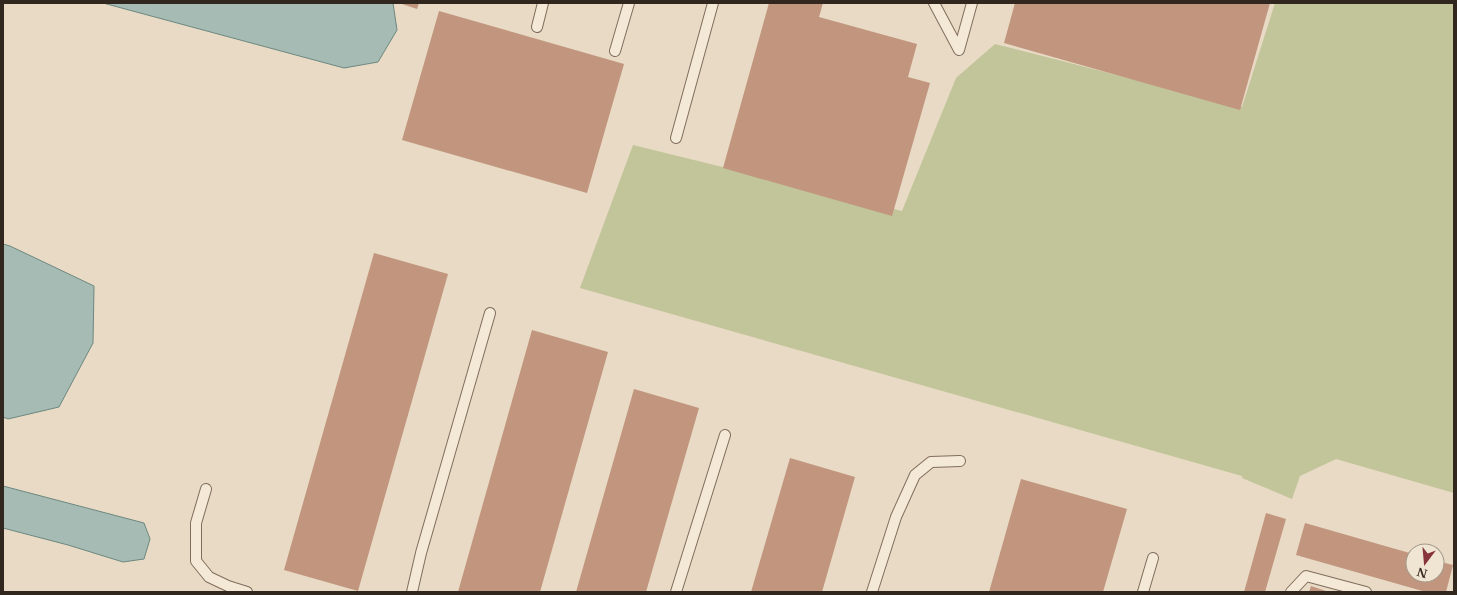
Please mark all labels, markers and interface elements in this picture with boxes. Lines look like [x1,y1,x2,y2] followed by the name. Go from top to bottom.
[1405,543,1445,583] north arrow
[1415,564,1429,581] text: N

